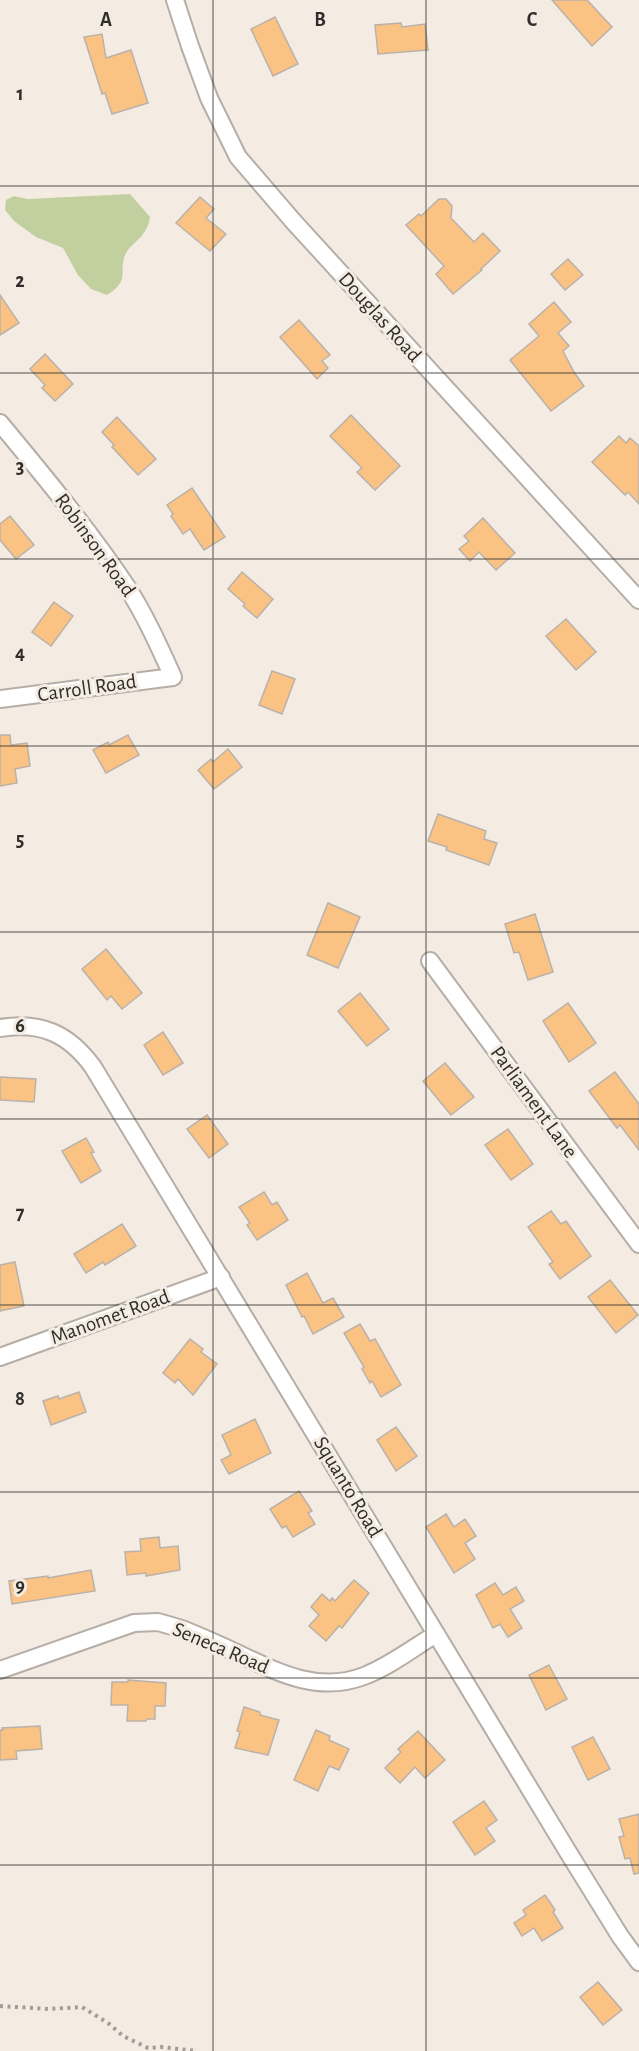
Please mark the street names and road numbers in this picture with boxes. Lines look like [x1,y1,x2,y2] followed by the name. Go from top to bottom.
[334,268,426,366] street label: Douglas Road
[51,490,139,601] street label: Robinson Road
[36,671,138,705] street label: Carroll Road
[487,1042,581,1162] street label: Parliament Lane
[48,1286,173,1348] street label: Manomet Road
[310,1433,386,1541] street label: Squanto Road
[170,1618,272,1678] street label: Seneca Road

